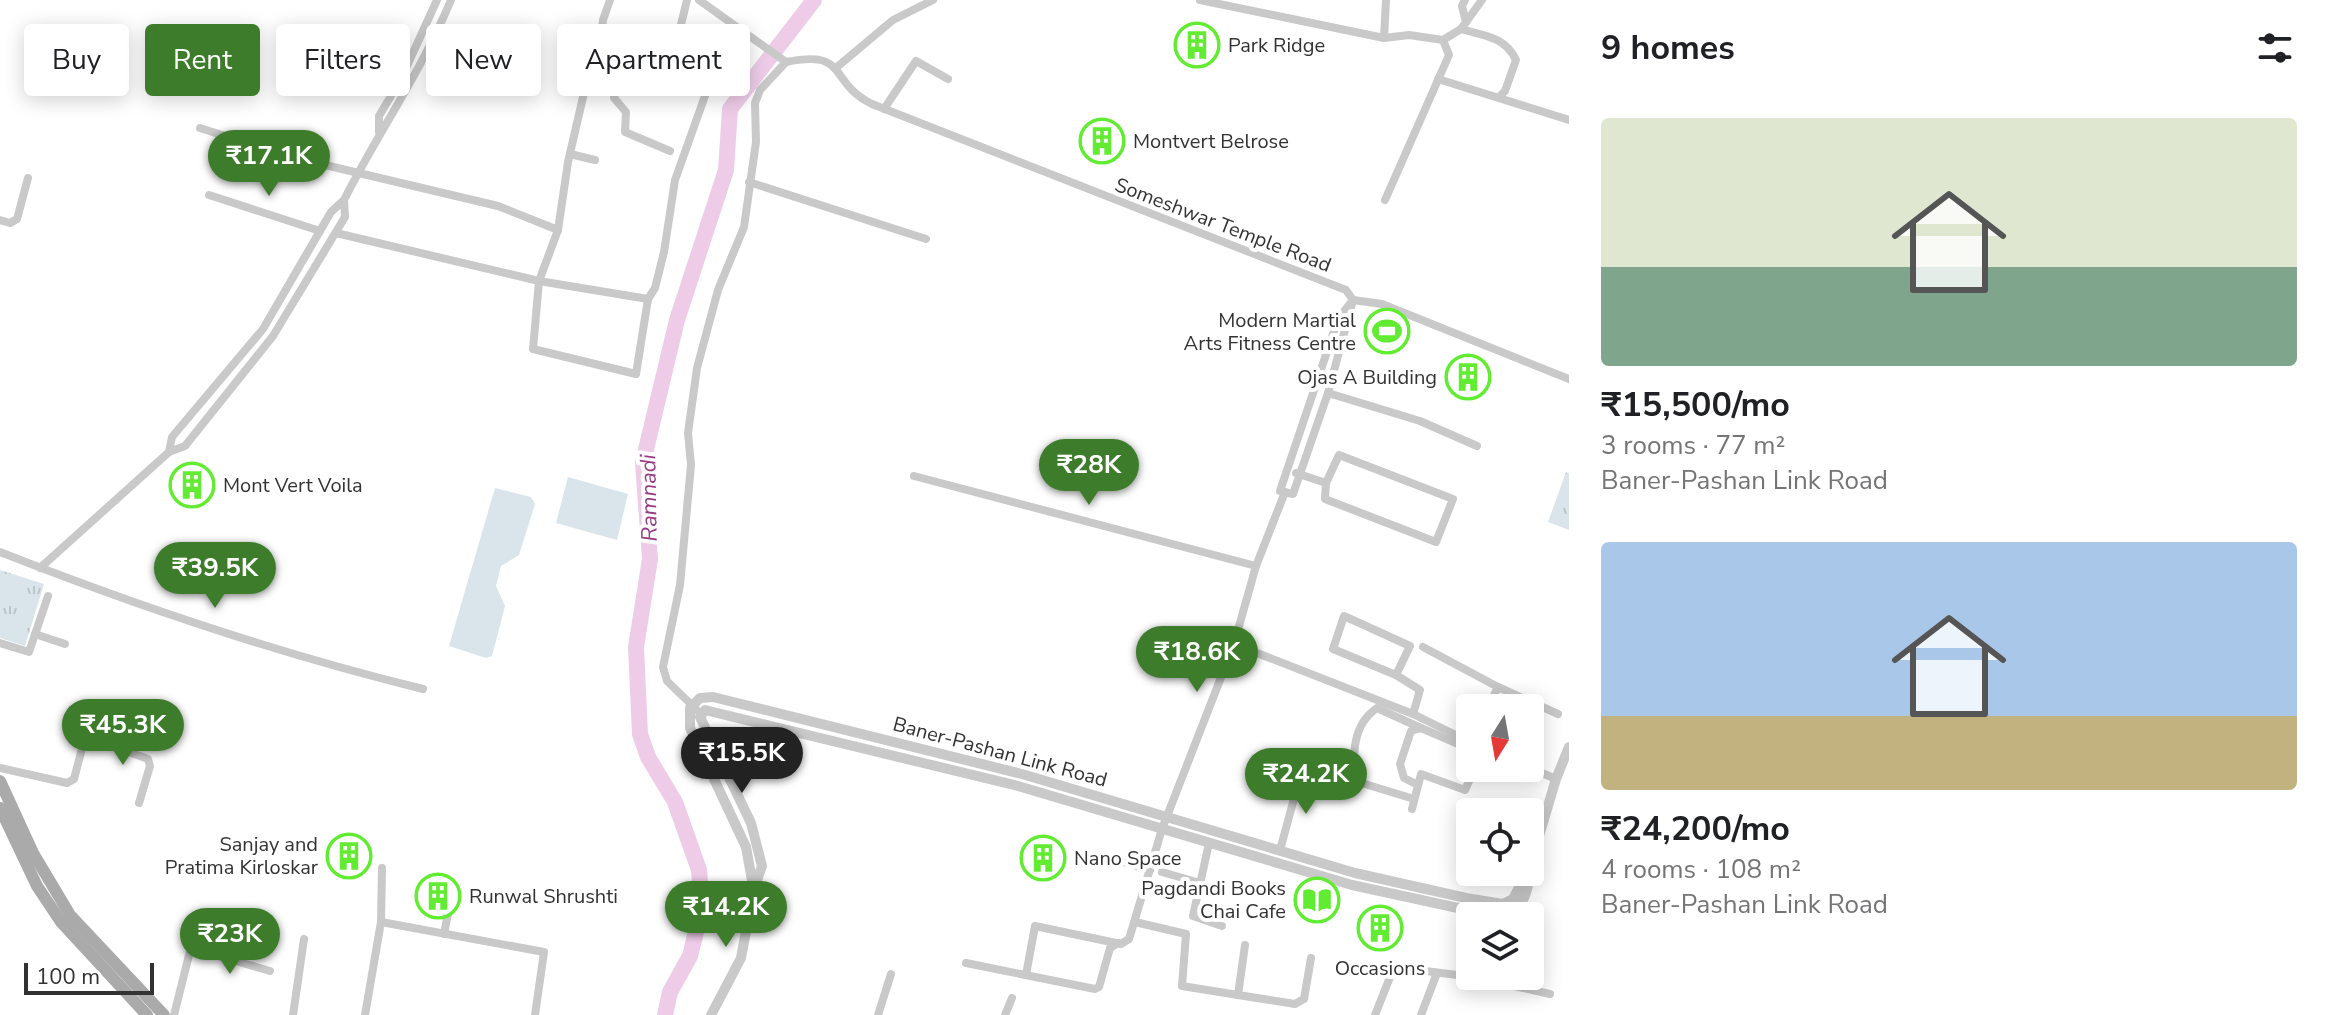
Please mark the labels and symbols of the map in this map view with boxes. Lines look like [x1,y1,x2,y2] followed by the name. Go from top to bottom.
[1173,21,1221,69] building icon: Park Ridge
[1228,32,1325,59] place label: Park Ridge
[1078,117,1126,165] building icon: Montvert Belrose
[1133,128,1289,155] place label: Montvert Belrose
[204,130,334,198] pin: ₹17.1K
[1111,171,1335,279] street label: Someshwar Temple Road
[1184,307,1356,357] place label: Modern Martial Arts Fitness Centre
[1363,307,1411,355] sports icon: Modern Martial Arts Fitness Centre
[1444,353,1492,401] building icon: Ojas A Building
[1297,364,1437,391] place label: Ojas A Building
[1042,439,1136,507] pin: ₹28K
[633,453,665,542] water label: Ramnadi
[168,461,216,509] building icon: Mont Vert Voila
[223,472,363,499] place label: Mont Vert Voila
[150,542,280,610] pin: ₹39.5K
[1132,626,1262,694] pin: ₹18.6K
[1456,694,1544,782] north arrow
[58,699,188,767] pin: ₹45.3K
[890,710,1110,794] street label: Baner-Pashan Link Road
[677,727,807,795] pin: ₹15.5K
[1241,748,1371,816] pin: ₹24.2K
[165,831,318,881] place label: Sanjay and Pratima Kirloskar
[325,832,373,880] building icon: Sanjay and Pratima Kirloskar
[1019,834,1067,882] building icon: Nano Space
[1074,845,1181,872] place label: Nano Space
[414,872,462,920] building icon: Runwal Shrushti
[1141,875,1286,925] place label: Pagdandi Books Chai Cafe
[1293,876,1341,924] library icon: Pagdandi Books Chai Cafe
[661,881,791,949] pin: ₹14.2K
[469,883,618,910] place label: Runwal Shrushti
[1356,904,1404,952] building icon: Occasions
[183,908,277,976] pin: ₹23K
[1335,955,1425,982] place label: Occasions
[24,959,154,995] scale bar

